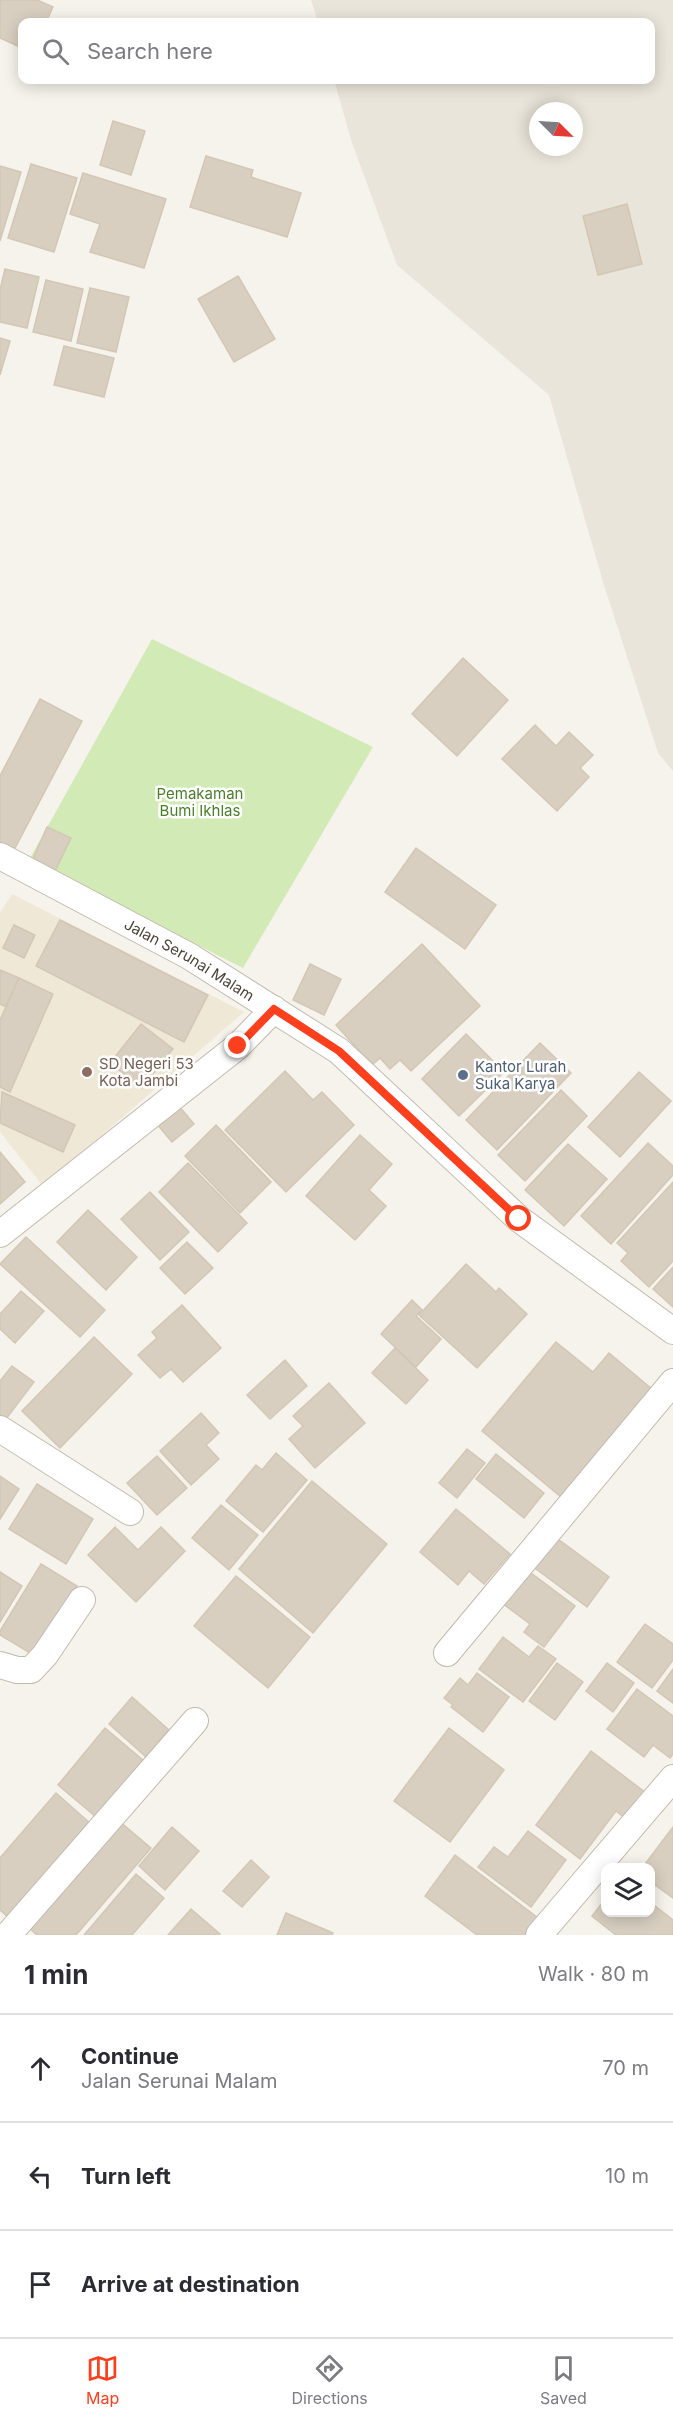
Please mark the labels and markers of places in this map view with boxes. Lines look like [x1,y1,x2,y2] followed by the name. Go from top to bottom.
[99,1054,194,1090] place label: SD Negeri 53 Kota Jambi
[475,1057,566,1093] place label: Kantor Lurah Suka Karya
[80,1065,94,1079] marker: SD Negeri 53 Kota Jambi
[456,1068,470,1082] marker: Kantor Lurah Suka Karya

